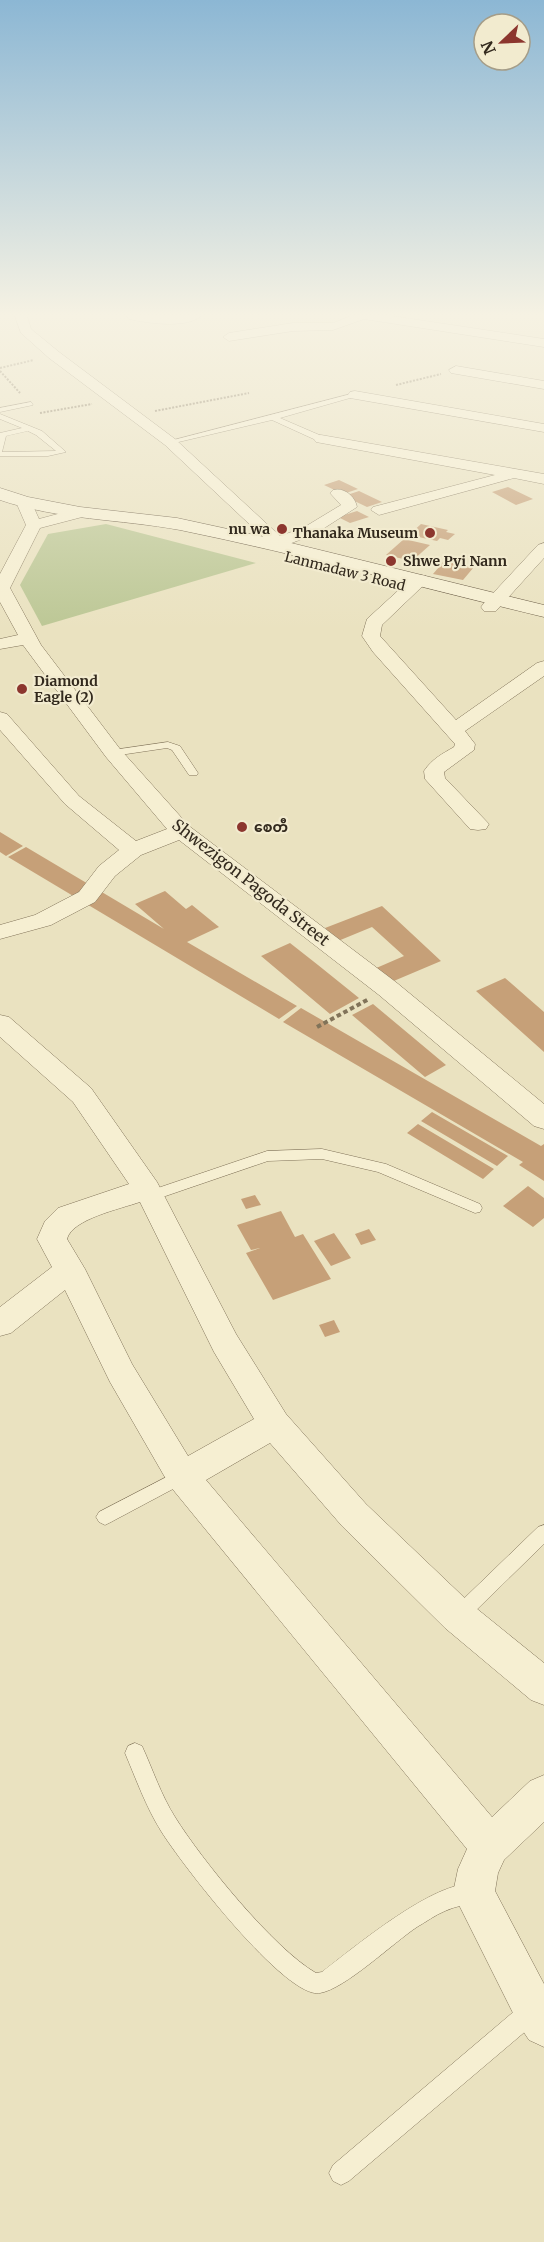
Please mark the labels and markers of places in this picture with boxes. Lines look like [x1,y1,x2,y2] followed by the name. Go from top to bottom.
[229,520,270,538] place label: nu wa
[275,522,289,536] marker: nu wa
[293,524,418,542] place label: Thanaka Museum
[423,526,437,540] marker: Thanaka Museum
[403,552,508,570] place label: Shwe Pyi Nann
[384,554,398,568] marker: Shwe Pyi Nann
[34,672,98,706] place label: Diamond Eagle (2)
[15,682,29,696] marker: Diamond Eagle (2)
[254,817,288,836] place label: စေတီ
[235,820,249,834] marker: စေတီ

